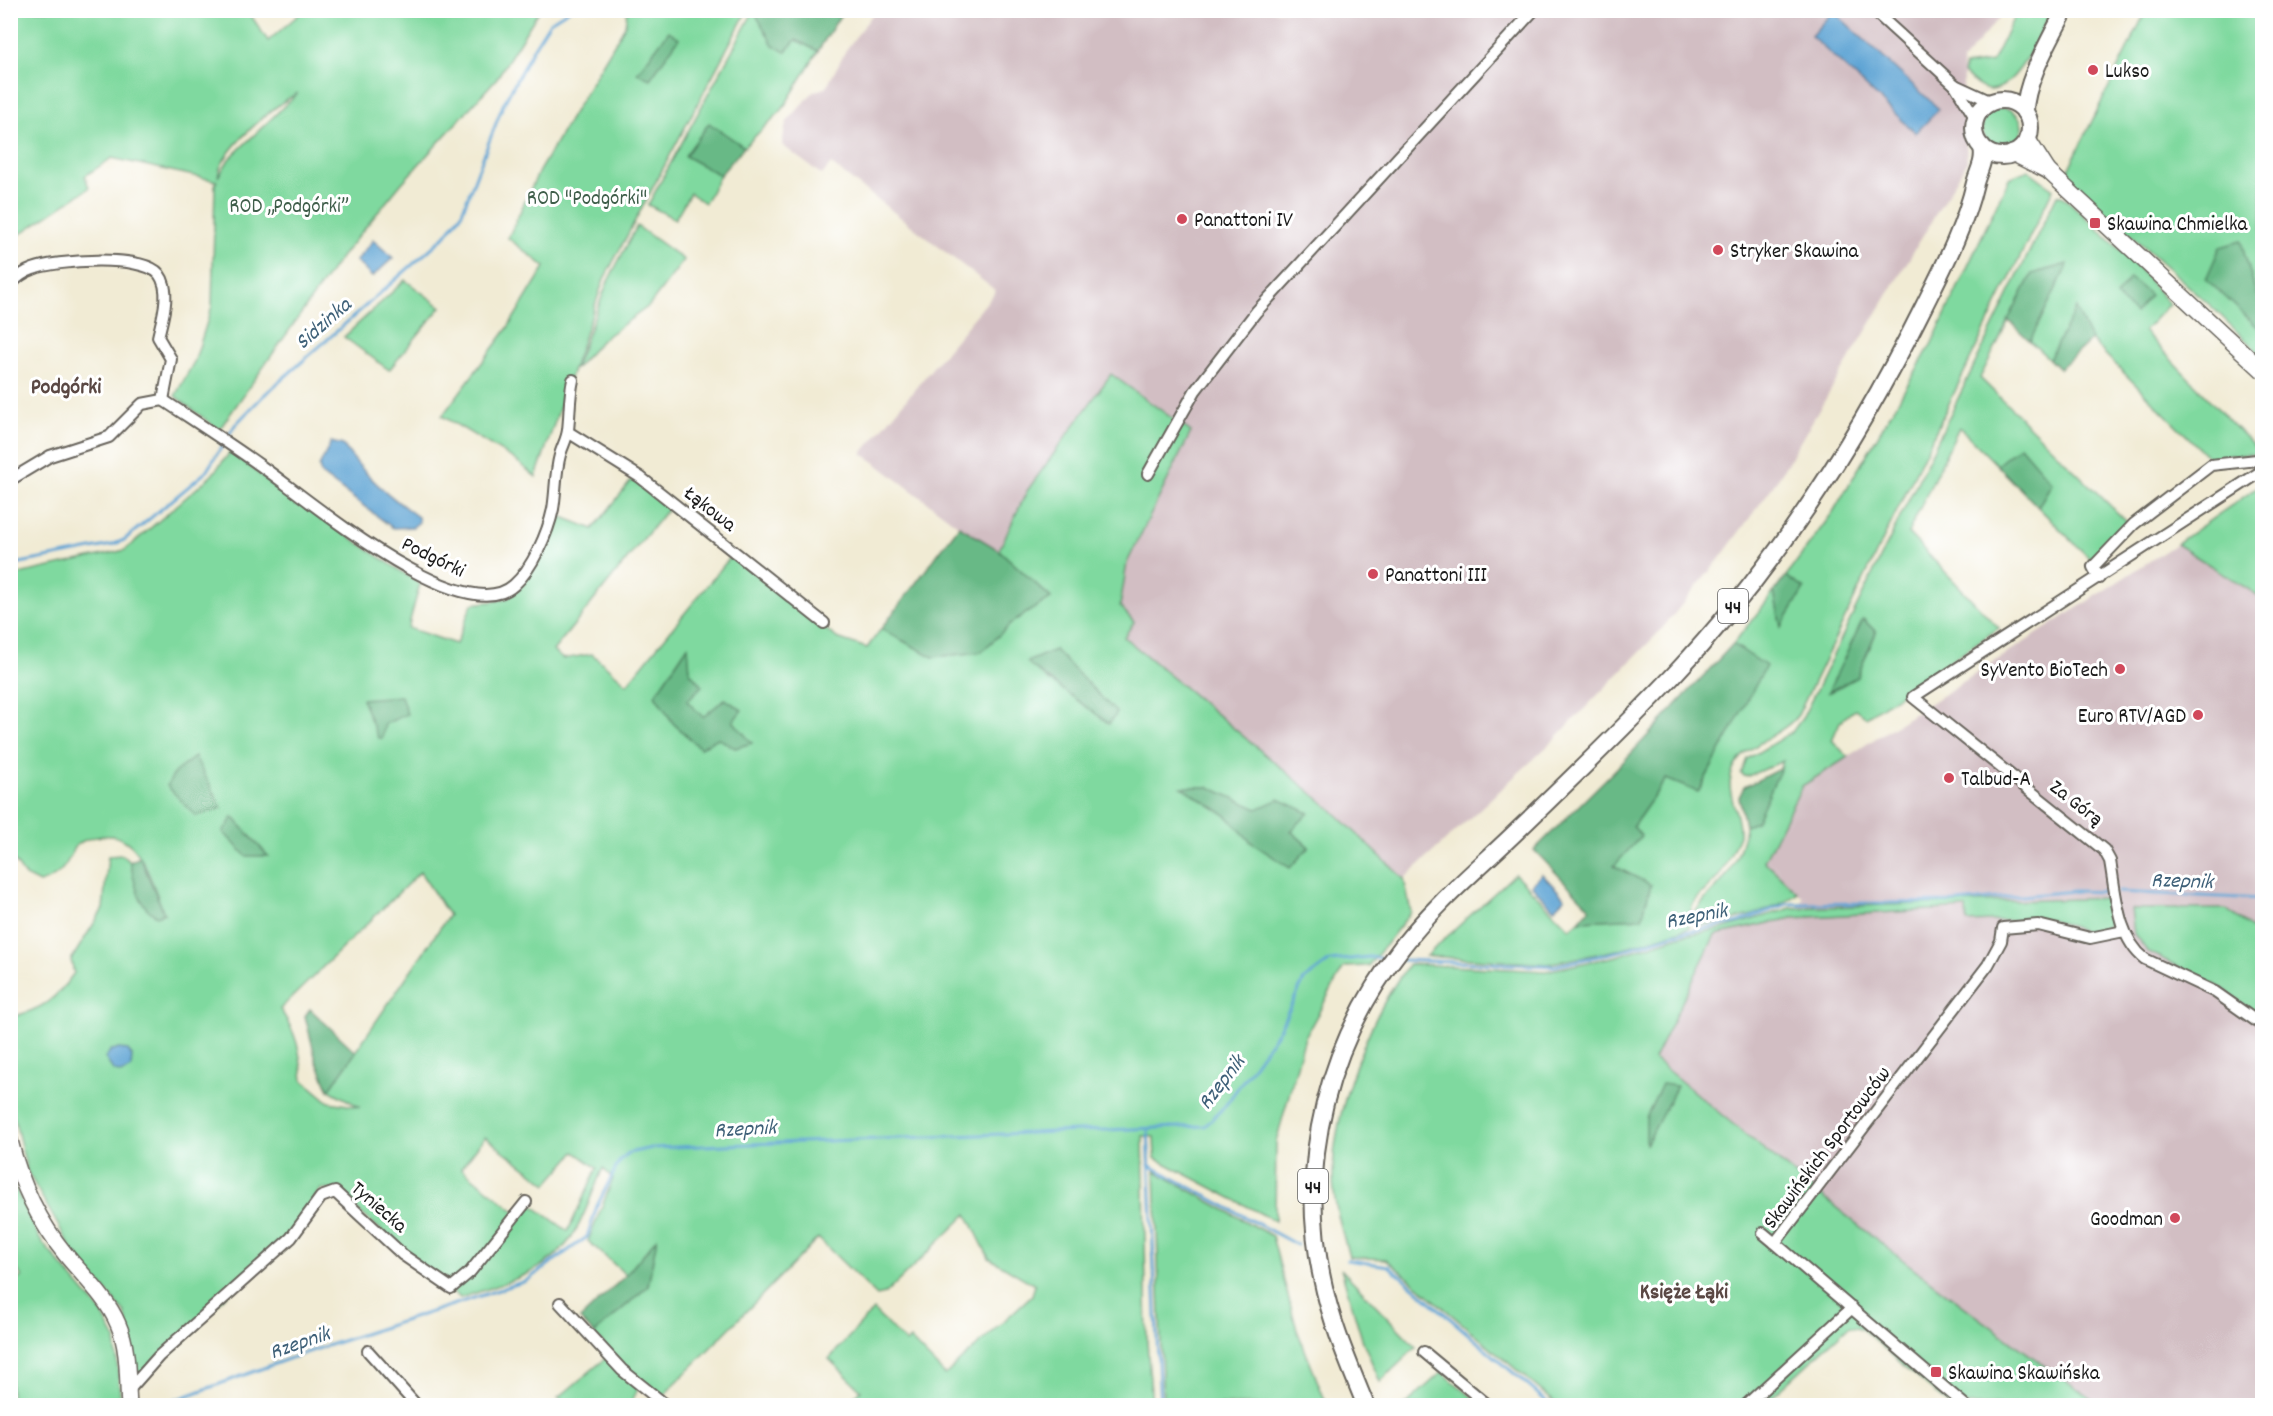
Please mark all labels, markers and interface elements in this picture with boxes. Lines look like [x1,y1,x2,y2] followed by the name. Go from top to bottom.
[2105,58,2149,88] place label: Lukso
[2086,63,2100,77] marker: Lukso
[527,185,647,215] park label: ROD "Podgórki"
[229,193,349,223] park label: ROD „Podgórki”
[1194,207,1293,237] place label: Panattoni IV
[2107,211,2249,241] place label: Skawina Chmielka
[1175,212,1189,226] marker: Panattoni IV
[2088,216,2102,230] marker: Skawina Chmielka
[1730,238,1860,268] place label: Stryker Skawina
[1711,243,1725,257] marker: Stryker Skawina
[289,290,361,358] water label: Sidzinka
[31,373,101,404] district label: Podgórki
[676,480,743,541] street label: Łąkowa
[396,530,470,587] street label: Podgórki
[1385,562,1487,592] place label: Panattoni III
[1366,567,1380,581] marker: Panattoni III
[1718,589,1748,623] road number: 44
[1980,657,2108,687] place label: SyVento BioTech
[2113,662,2127,676] marker: SyVento BioTech
[2078,703,2186,733] place label: Euro RTV/AGD
[2191,708,2205,722] marker: Euro RTV/AGD
[1961,766,2031,796] place label: Talbud-A
[1942,771,1956,785] marker: Talbud-A
[2042,774,2108,835] street label: Za Górą
[2150,866,2215,899] water label: Rzepnik
[1663,896,1732,939] water label: Rzepnik
[1191,1048,1255,1117] water label: Rzepnik
[1757,1061,1900,1236] street label: Skawińskich Sportowców
[713,1113,779,1148] water label: Rzepnik
[1298,1169,1328,1203] road number: 44
[343,1175,414,1242] street label: Tyniecka
[2090,1206,2163,1236] place label: Goodman
[2168,1211,2182,1225] marker: Goodman
[1640,1278,1728,1309] district label: Księże Łąki
[266,1319,336,1369] water label: Rzepnik
[1948,1360,2101,1390] place label: Skawina Skawińska
[1929,1365,1943,1379] marker: Skawina Skawińska

